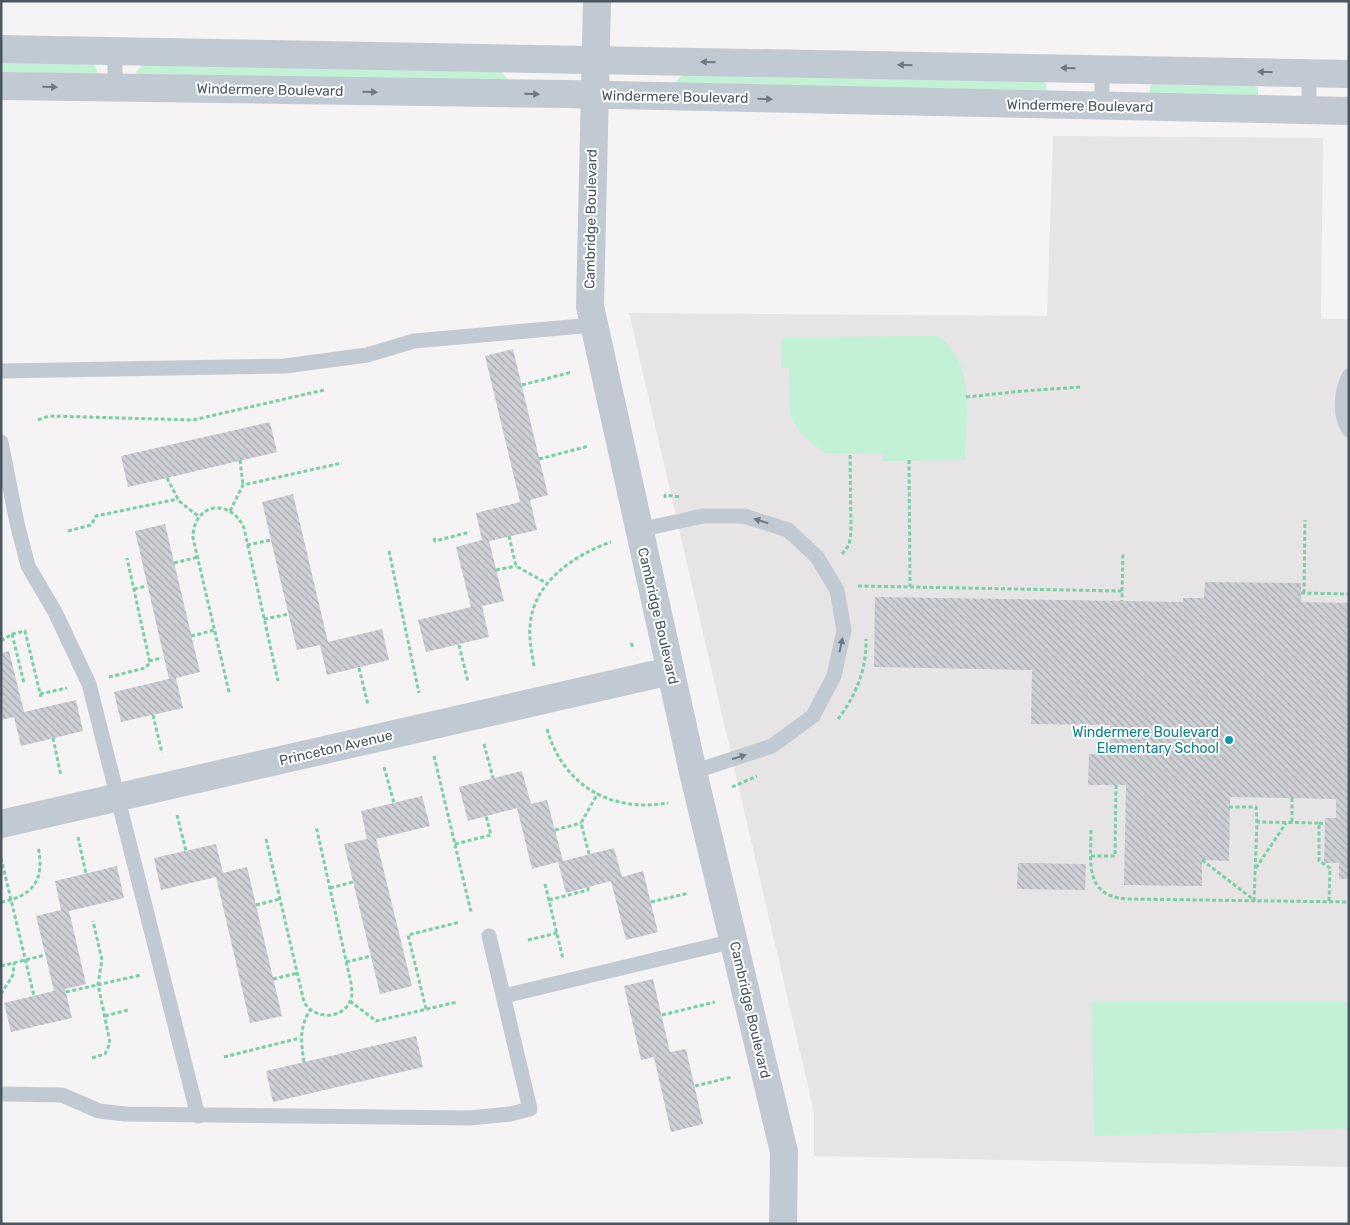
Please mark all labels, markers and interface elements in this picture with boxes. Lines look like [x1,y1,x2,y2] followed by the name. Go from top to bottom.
[699,57,715,65] one-way arrow
[897,61,913,69] one-way arrow
[1059,64,1075,72] one-way arrow
[1257,68,1273,76] one-way arrow
[196,80,344,100] street label: Windermere Boulevard
[42,83,58,91] one-way arrow
[601,87,749,107] street label: Windermere Boulevard
[362,88,378,96] one-way arrow
[525,90,541,98] one-way arrow
[757,95,773,103] one-way arrow
[1006,96,1154,116] street label: Windermere Boulevard
[581,149,601,289] street label: Cambridge Boulevard
[753,517,768,525] one-way arrow
[634,546,682,686] street label: Cambridge Boulevard
[837,637,845,652] one-way arrow
[1072,724,1219,757] place label: Windermere Boulevard Elementary School
[278,727,394,769] street label: Princeton Avenue
[1223,734,1235,746] marker: Windermere Boulevard Elementary School
[732,752,747,760] one-way arrow
[726,940,774,1080] street label: Cambridge Boulevard

